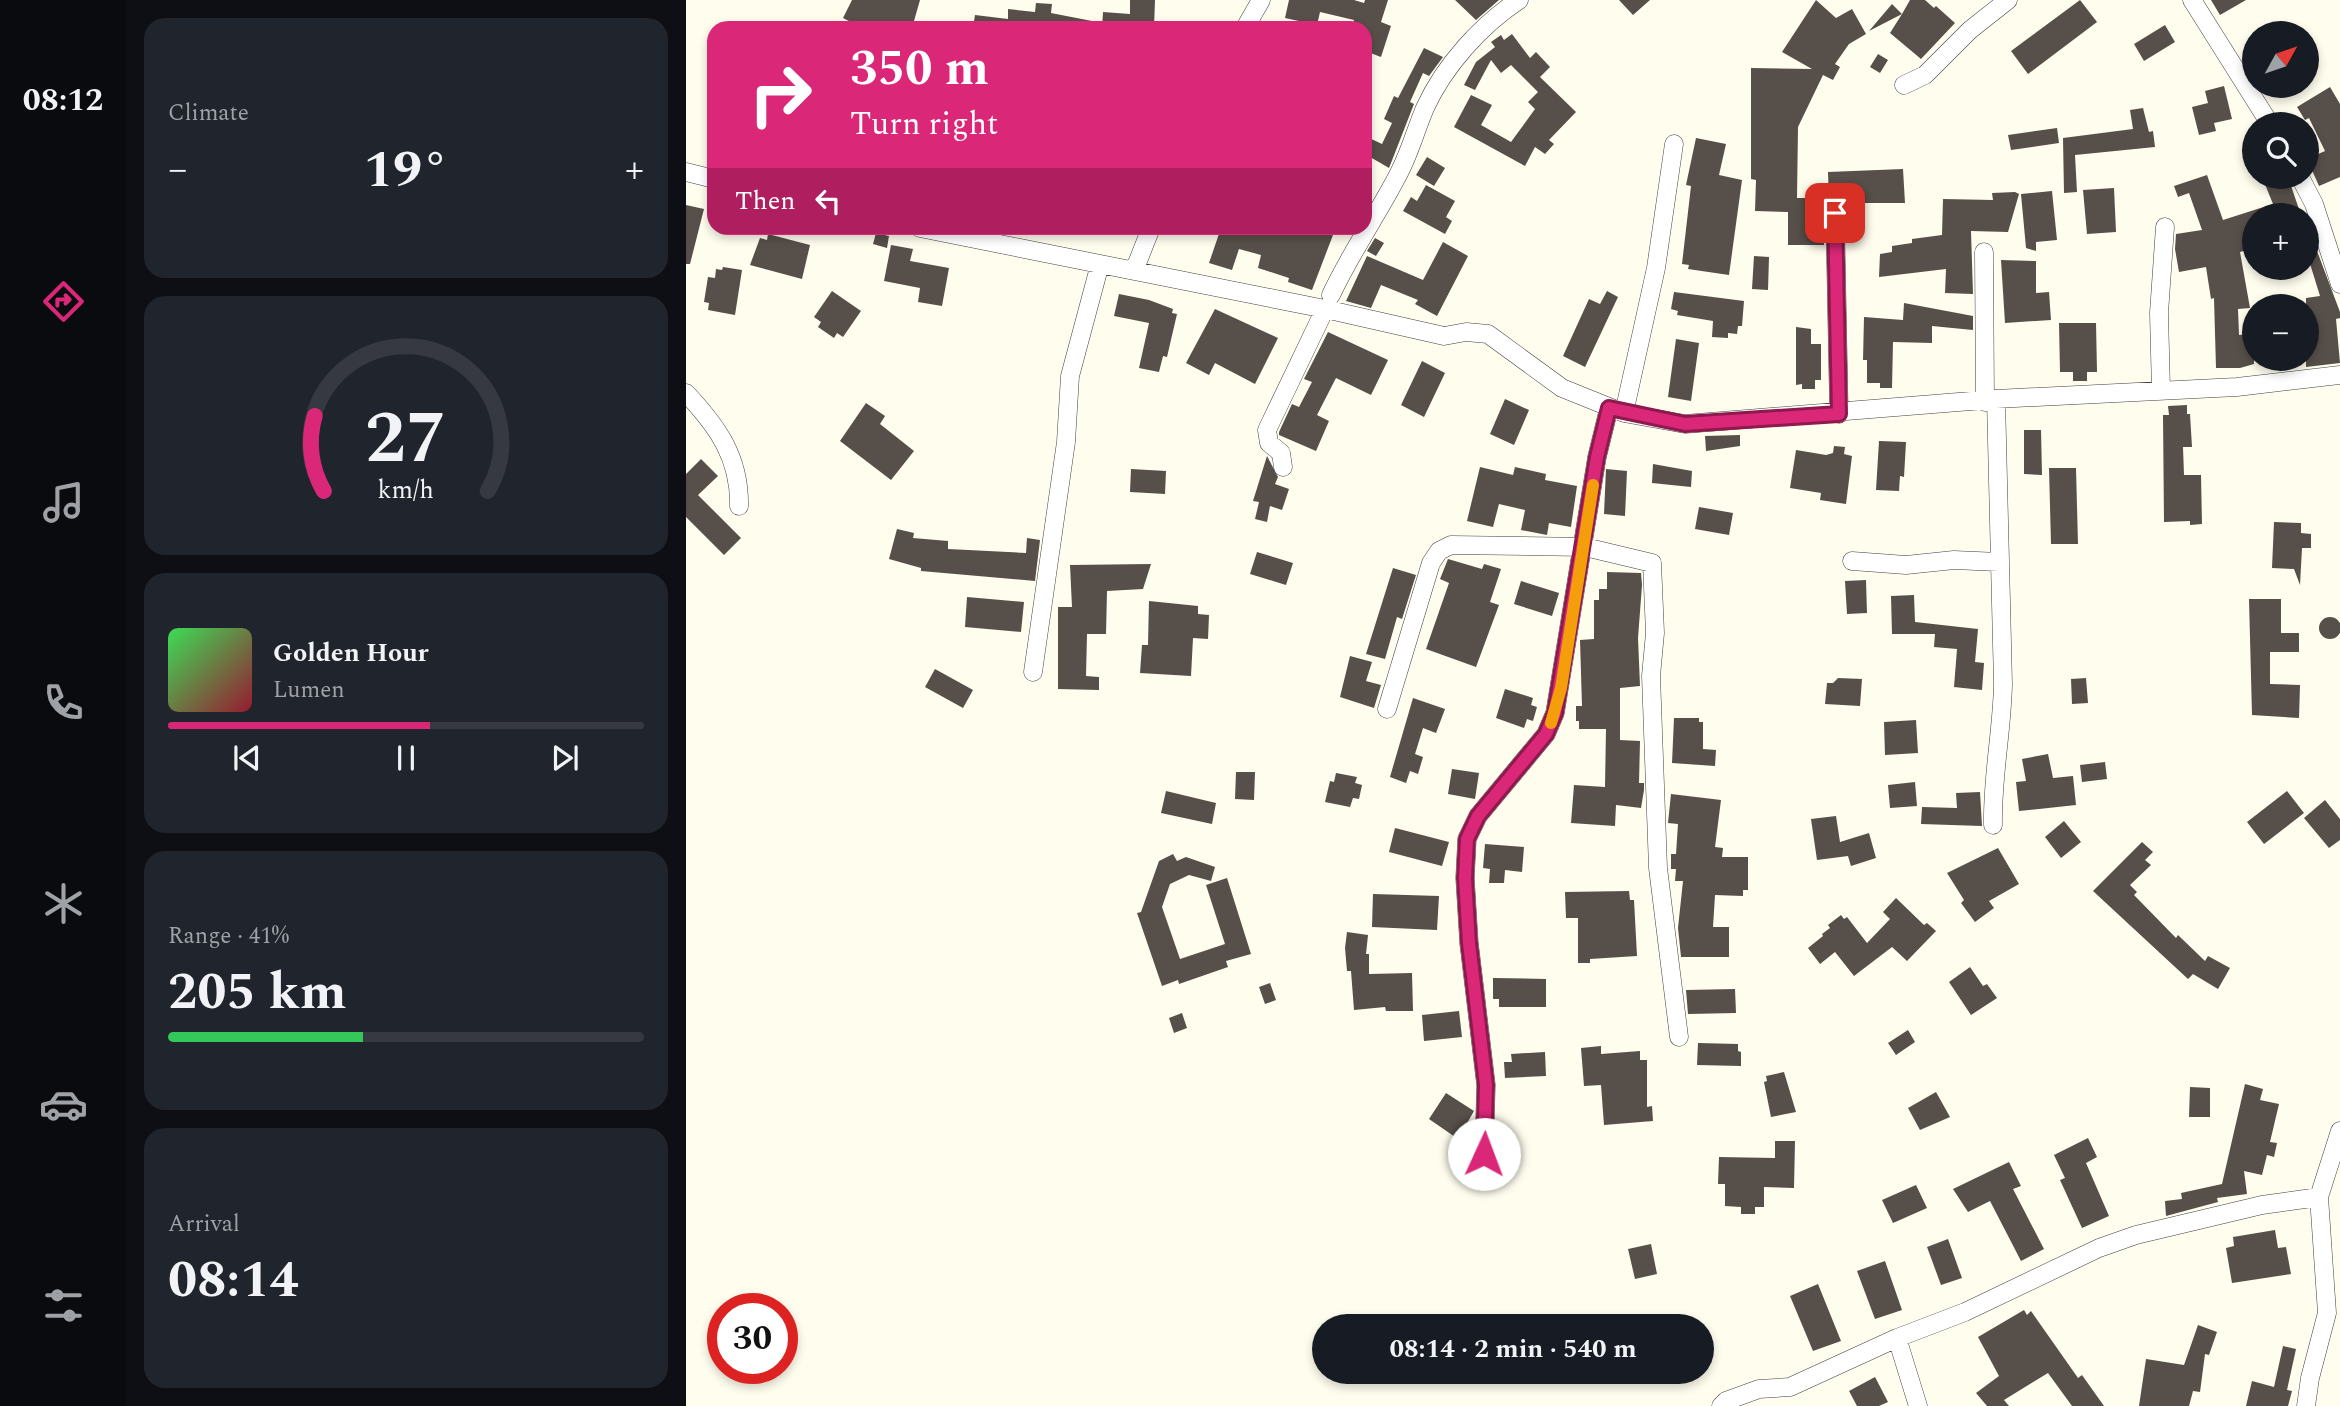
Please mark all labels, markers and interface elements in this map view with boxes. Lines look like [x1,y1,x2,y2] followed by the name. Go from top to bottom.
[2242,21,2319,98] north arrow
[2242,21,2319,371] map controls
[850,32,989,107] text: 350 m
[735,49,826,140] icon: right
[23,76,103,125] text: 08:12
[168,96,249,131] text: Climate
[850,100,998,149] text: Turn right
[2242,112,2319,189] button: search
[364,131,448,210] text: 19°
[168,141,187,199] text: −
[625,141,644,199] text: +
[735,181,795,221] text: Then
[809,182,847,220] icon: left
[1805,183,1865,243] pin
[1816,194,1854,232] icon: arrive
[2242,203,2319,280] button: +
[39,277,88,326] icon: directions
[2242,294,2319,371] button: −
[365,385,447,496] text: 27
[378,472,434,510] text: km/h
[39,478,88,527] icon: music
[273,633,429,673] text: Golden Hour
[273,673,345,708] text: Lumen
[39,678,88,727] icon: phone
[228,739,266,777] icon: previous
[387,739,425,777] icon: pause
[546,739,584,777] icon: next
[39,879,88,928] icon: climate
[168,919,289,954] text: Range · 41%
[168,953,347,1032] text: 205 km
[39,1080,88,1129] icon: car
[1447,1117,1521,1191] position arrow
[168,1207,240,1242] text: Arrival
[168,1241,299,1320] text: 08:14
[39,1281,88,1330] icon: filters
[707,1293,798,1384] speed limit sign: 30
[1389,1329,1637,1369] text: 08:14 · 2 min · 540 m

